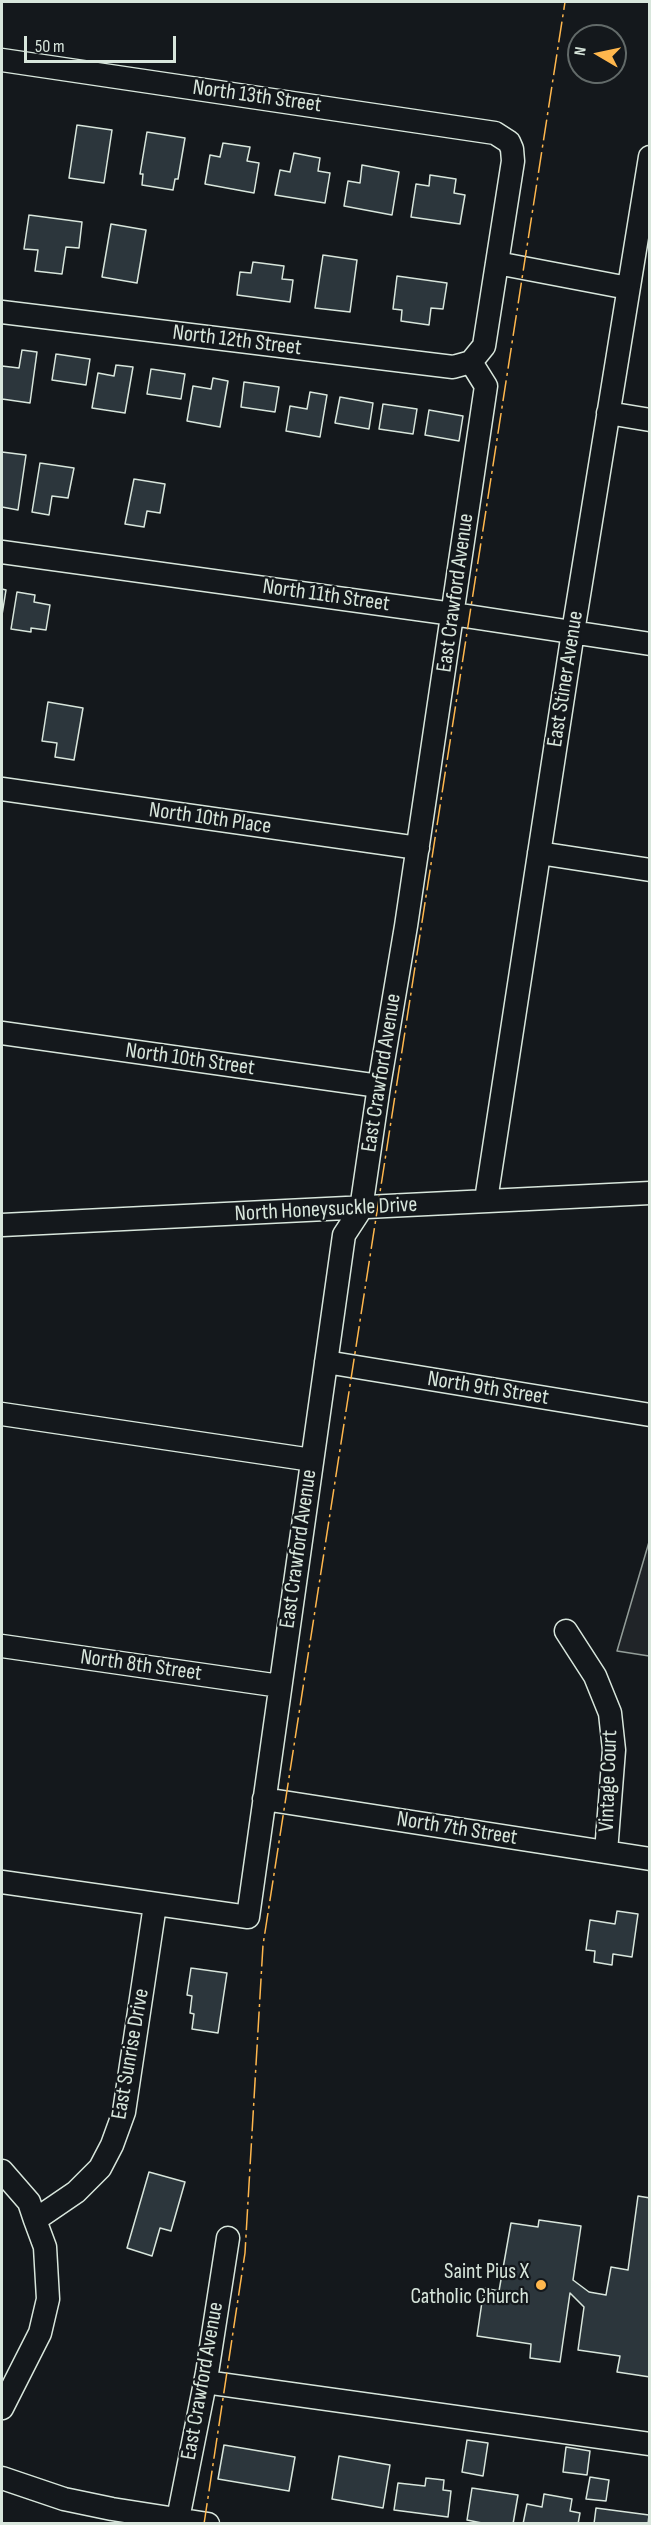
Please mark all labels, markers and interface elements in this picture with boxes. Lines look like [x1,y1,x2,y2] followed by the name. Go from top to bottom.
[27,24,178,62] scale bar
[567,24,627,84] north arrow
[35,36,65,57] text: 50 m
[571,46,591,57] text: N
[191,75,323,119] street label: North 13th Street
[171,320,303,362] street label: North 12th Street
[432,512,480,674] street label: East Crawford Avenue
[261,574,391,618] street label: North 11th Street
[542,609,590,749] street label: East Stiner Avenue
[147,797,273,841] street label: North 10th Place
[356,992,408,1154] street label: East Crawford Avenue
[124,1038,256,1082] street label: North 10th Street
[234,1192,418,1228] street label: North Honeysuckle Drive
[425,1366,551,1412] street label: North 9th Street
[275,1468,323,1630] street label: East Crawford Avenue
[79,1644,203,1688] street label: North 8th Street
[594,1730,624,1832] street label: Vintage Court
[395,1806,519,1852] street label: North 7th Street
[107,1987,155,2121] street label: East Sunrise Drive
[411,2259,529,2310] place label: Saint Pius X Catholic Church
[534,2278,548,2292] marker: Saint Pius X Catholic Church
[176,2300,230,2462] street label: East Crawford Avenue

